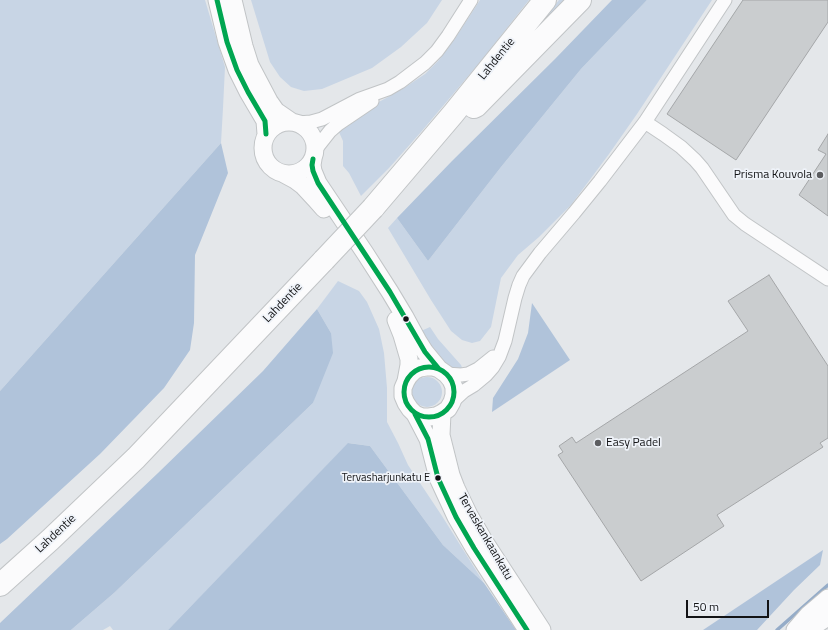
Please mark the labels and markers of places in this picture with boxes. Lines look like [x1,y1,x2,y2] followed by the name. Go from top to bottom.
[734,168,812,182] place label: Prisma Kouvola
[815,170,825,180] marker: Prisma Kouvola
[401,314,411,324] unlabelled marker
[606,436,661,450] place label: Easy Padel
[593,438,603,448] marker: Easy Padel
[342,471,430,485] place label: Tervasharjunkatu E
[433,473,443,483] marker: Tervasharjunkatu E

